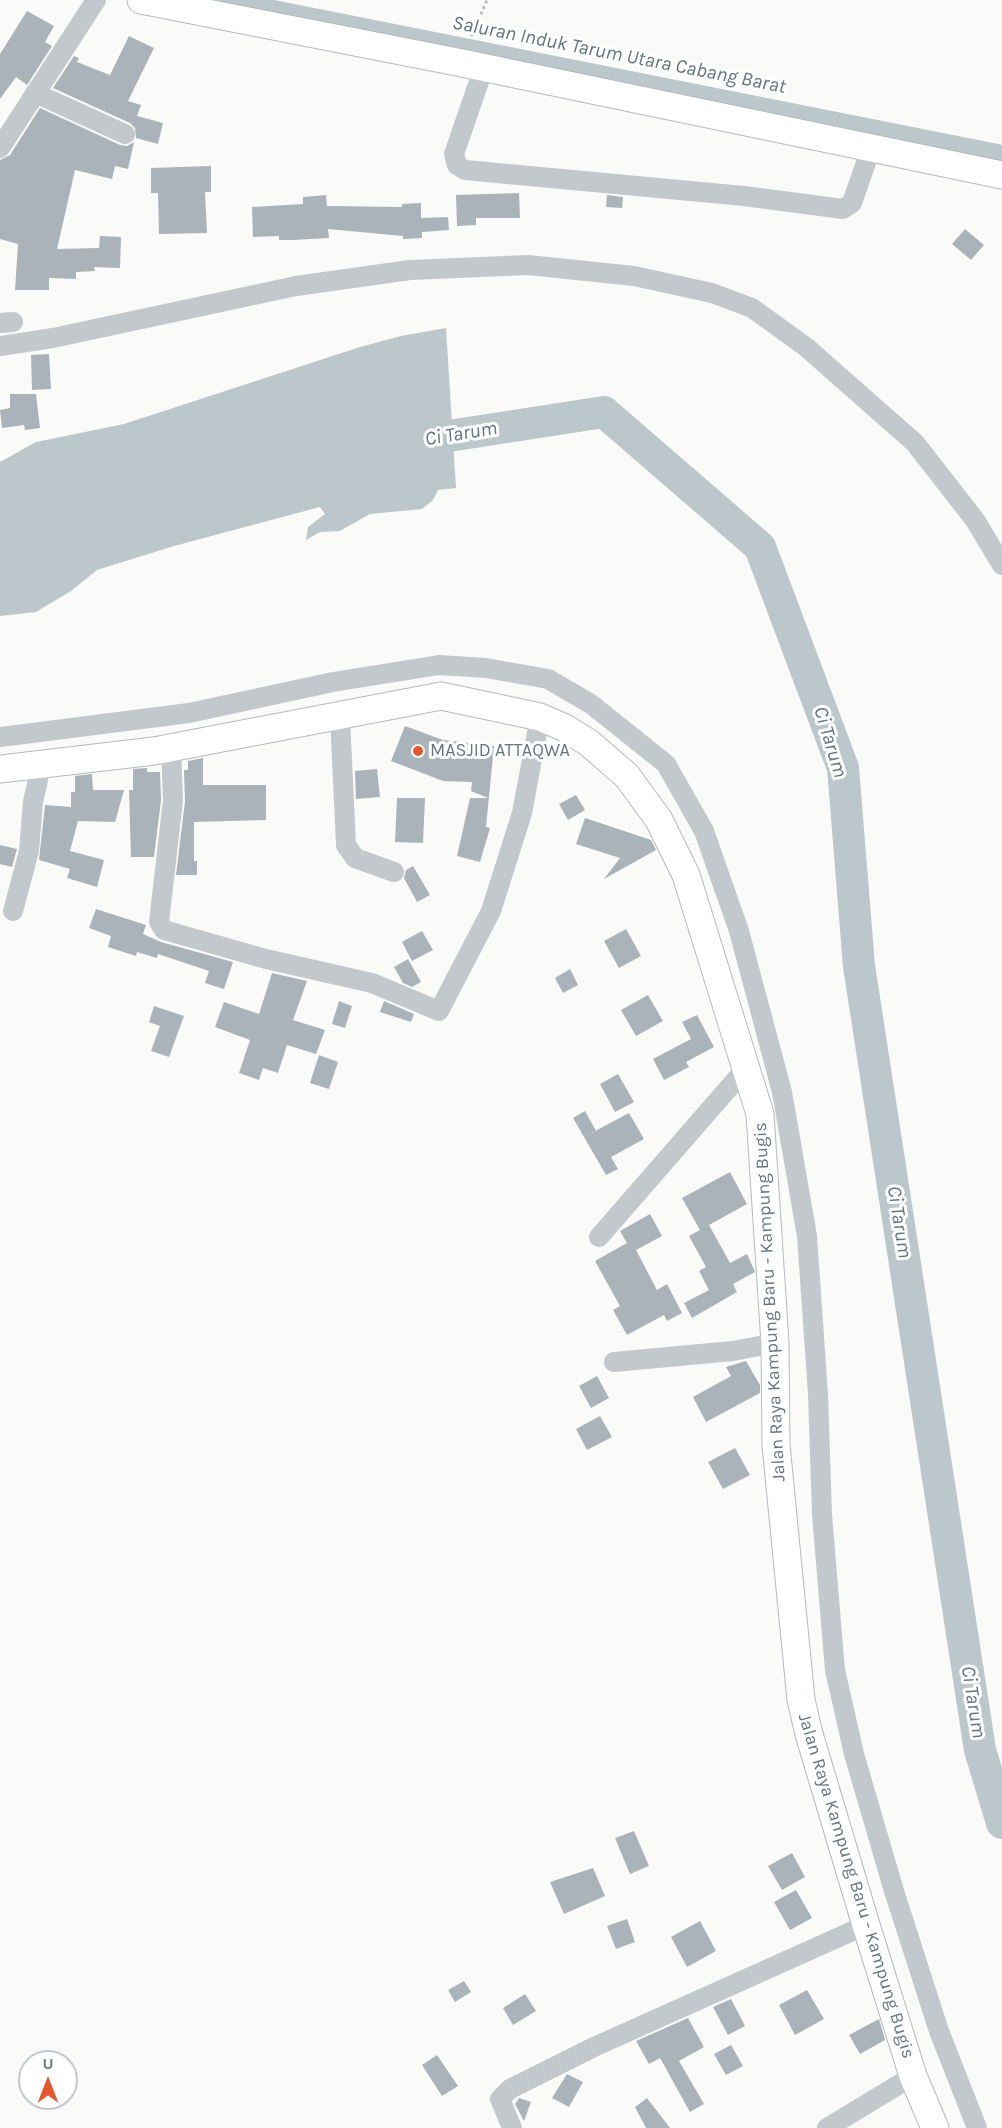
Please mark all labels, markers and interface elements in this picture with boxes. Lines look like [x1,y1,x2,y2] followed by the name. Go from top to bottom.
[450,11,788,99] water label: Saluran Induk Tarum Utara Cabang Barat
[423,416,499,452] water label: Ci Tarum
[808,704,852,780] water label: Ci Tarum
[430,740,570,762] place label: MASJID ATTAQWA
[411,744,425,758] marker: MASJID ATTAQWA
[750,1122,790,1482] street label: Jalan Raya Kampung Baru - Kampung Bugis
[881,1184,917,1260] water label: Ci Tarum
[955,1664,991,1740] water label: Ci Tarum
[793,1711,919,2061] street label: Jalan Raya Kampung Baru - Kampung Bugis
[18,2050,78,2110] north arrow
[42,2054,54,2073] text: U

